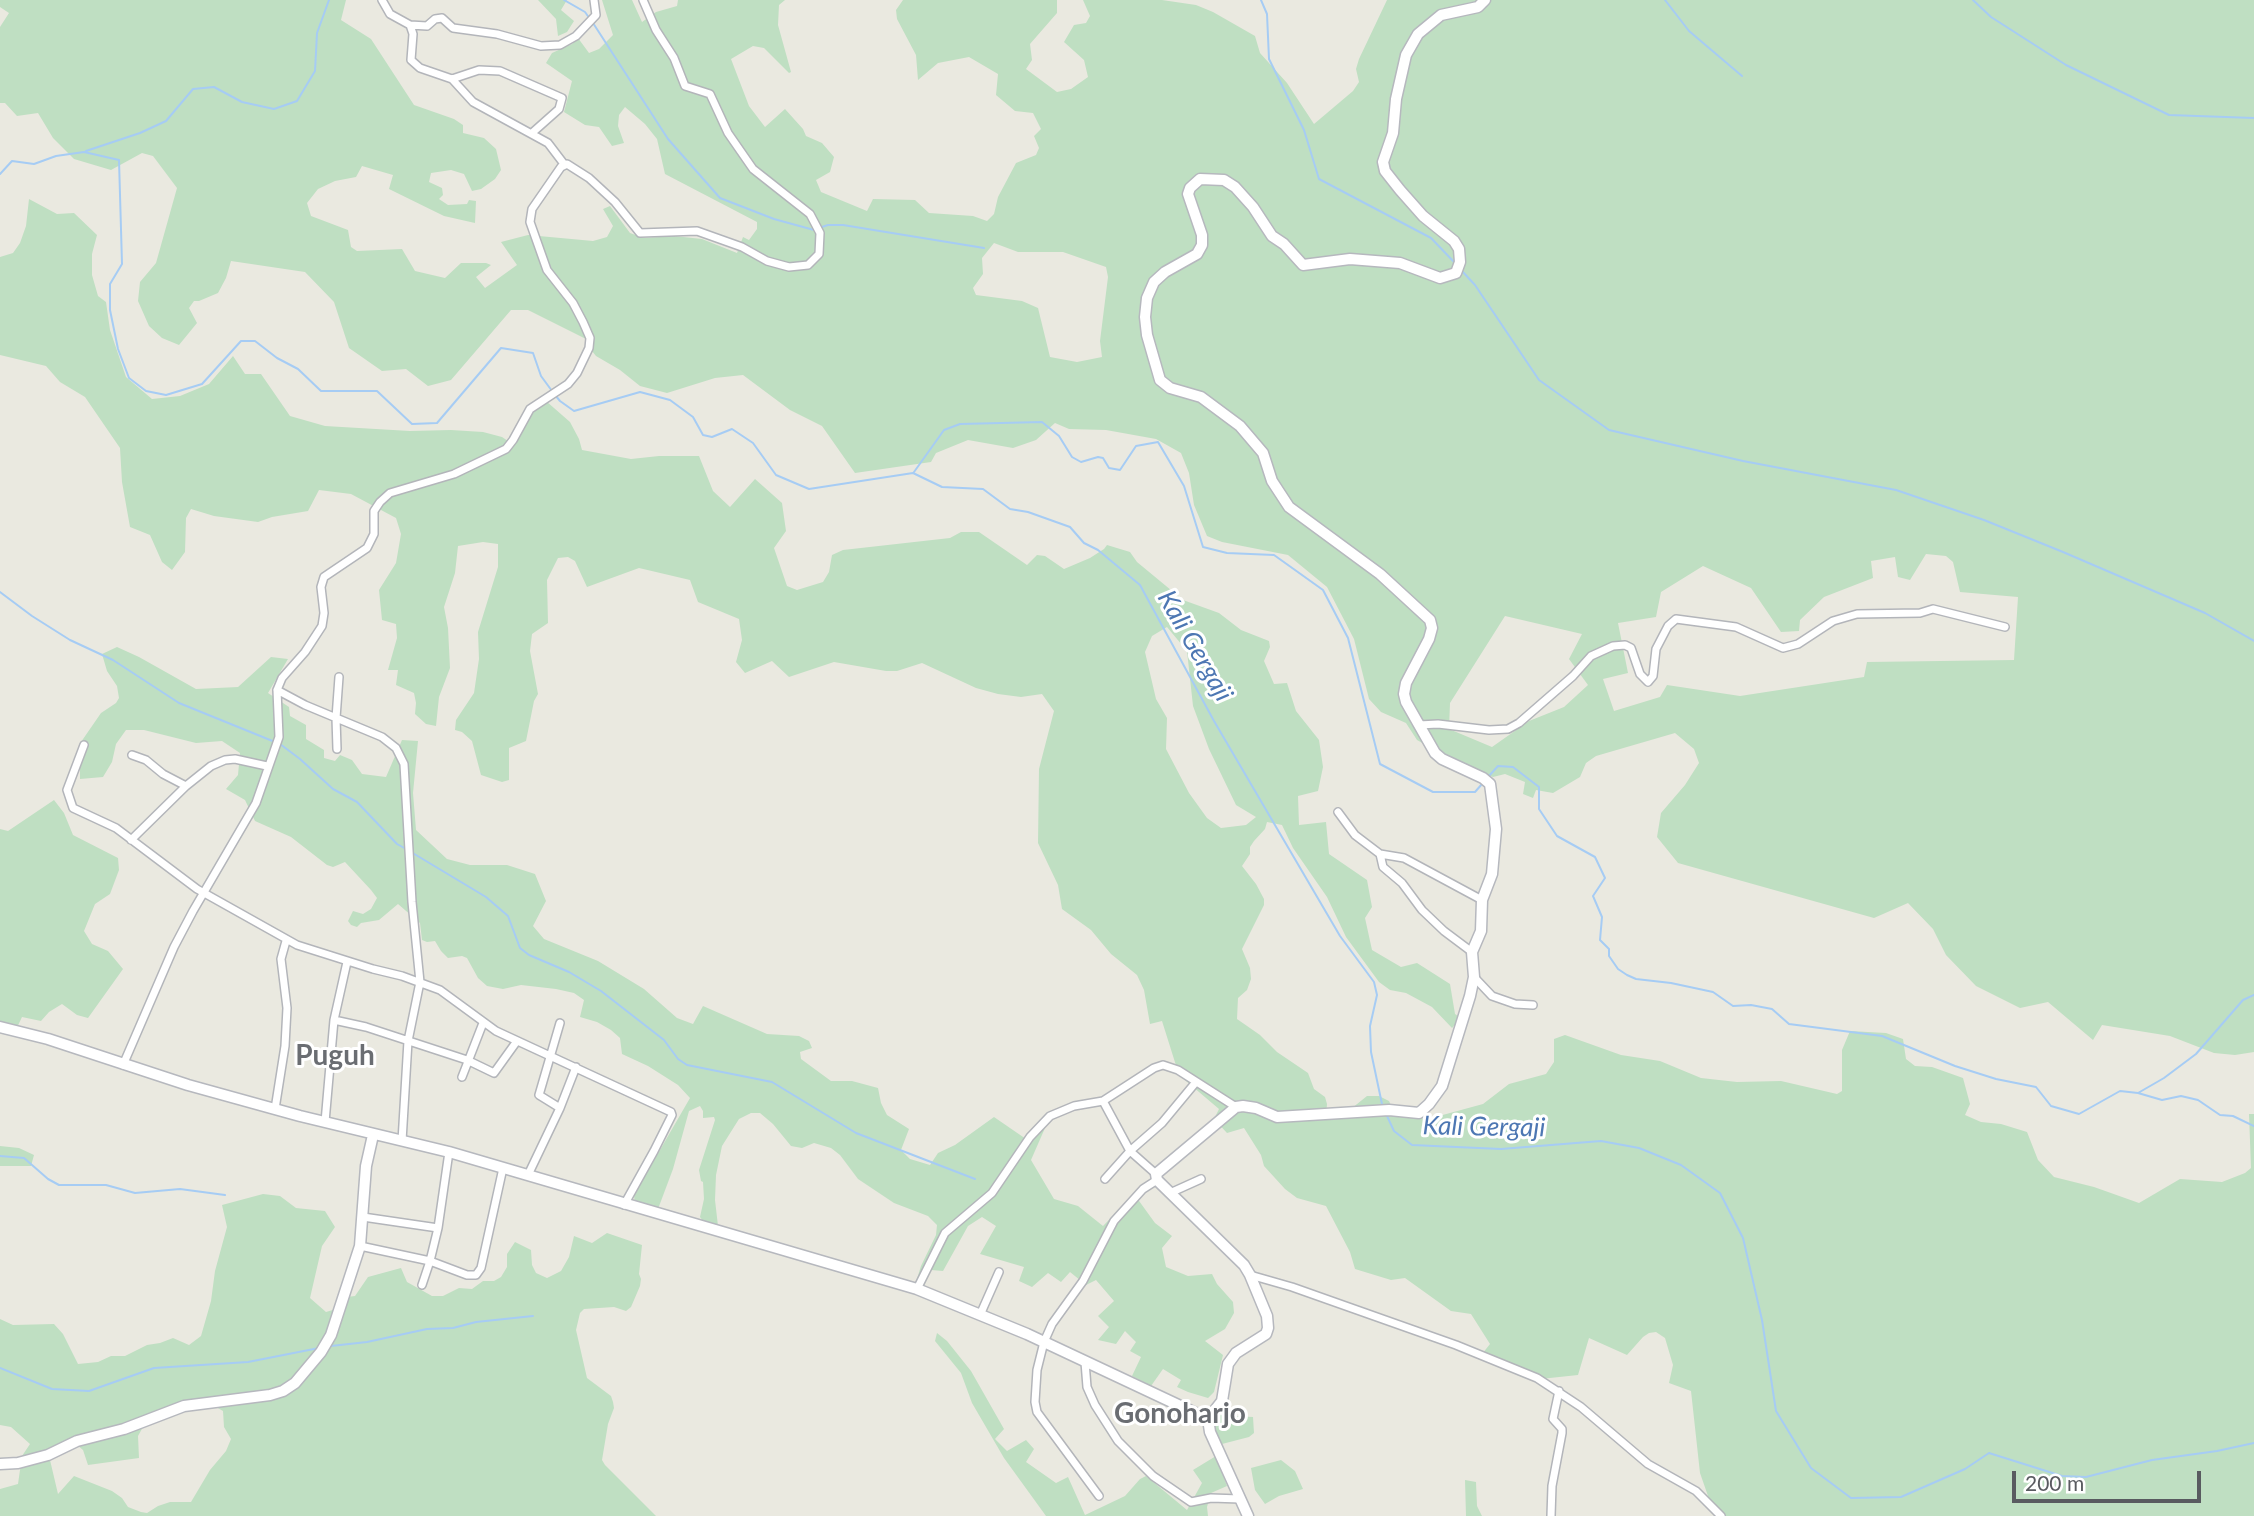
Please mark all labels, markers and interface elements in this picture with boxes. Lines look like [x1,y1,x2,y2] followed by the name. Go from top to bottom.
[1151,585,1239,707] water label: Kali Gergaji
[295,1039,375,1073] district label: Puguh
[1422,1110,1546,1144] water label: Kali Gergaji
[1114,1397,1246,1431] district label: Gonoharjo
[2016,1456,2205,1500] scale bar
[2025,1470,2084,1495] text: 200 m

